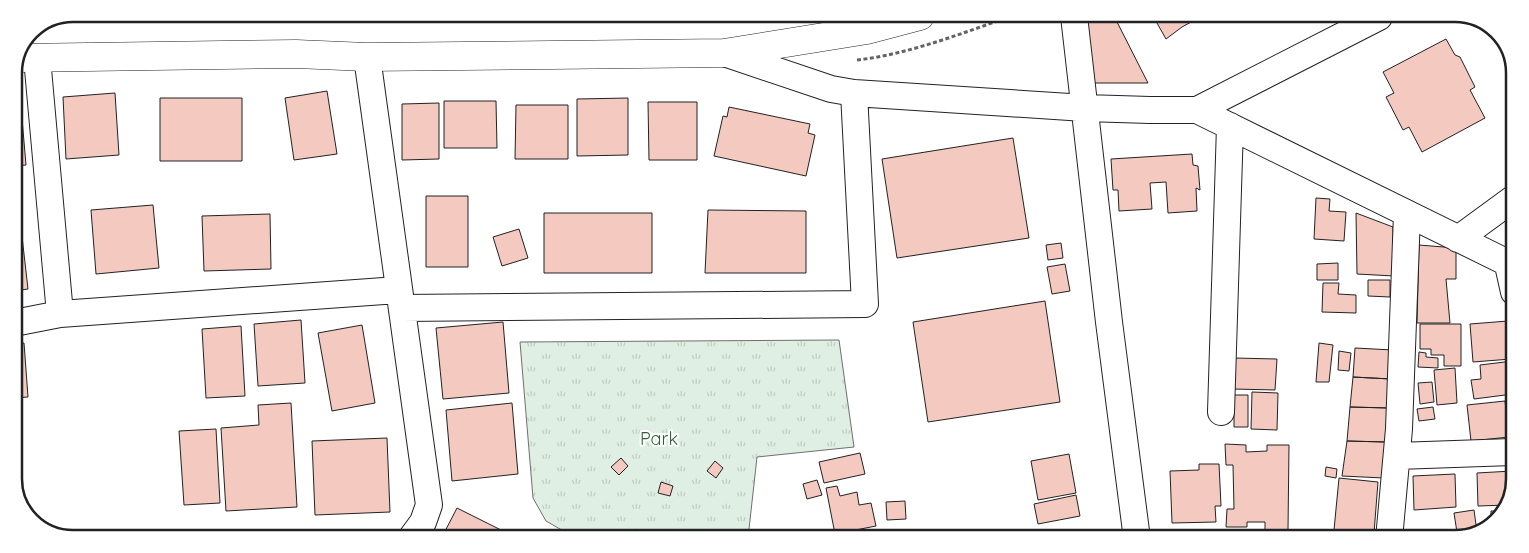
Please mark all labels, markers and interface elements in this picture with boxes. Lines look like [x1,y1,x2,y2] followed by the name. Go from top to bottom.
[640,427,678,450] park label: Park

